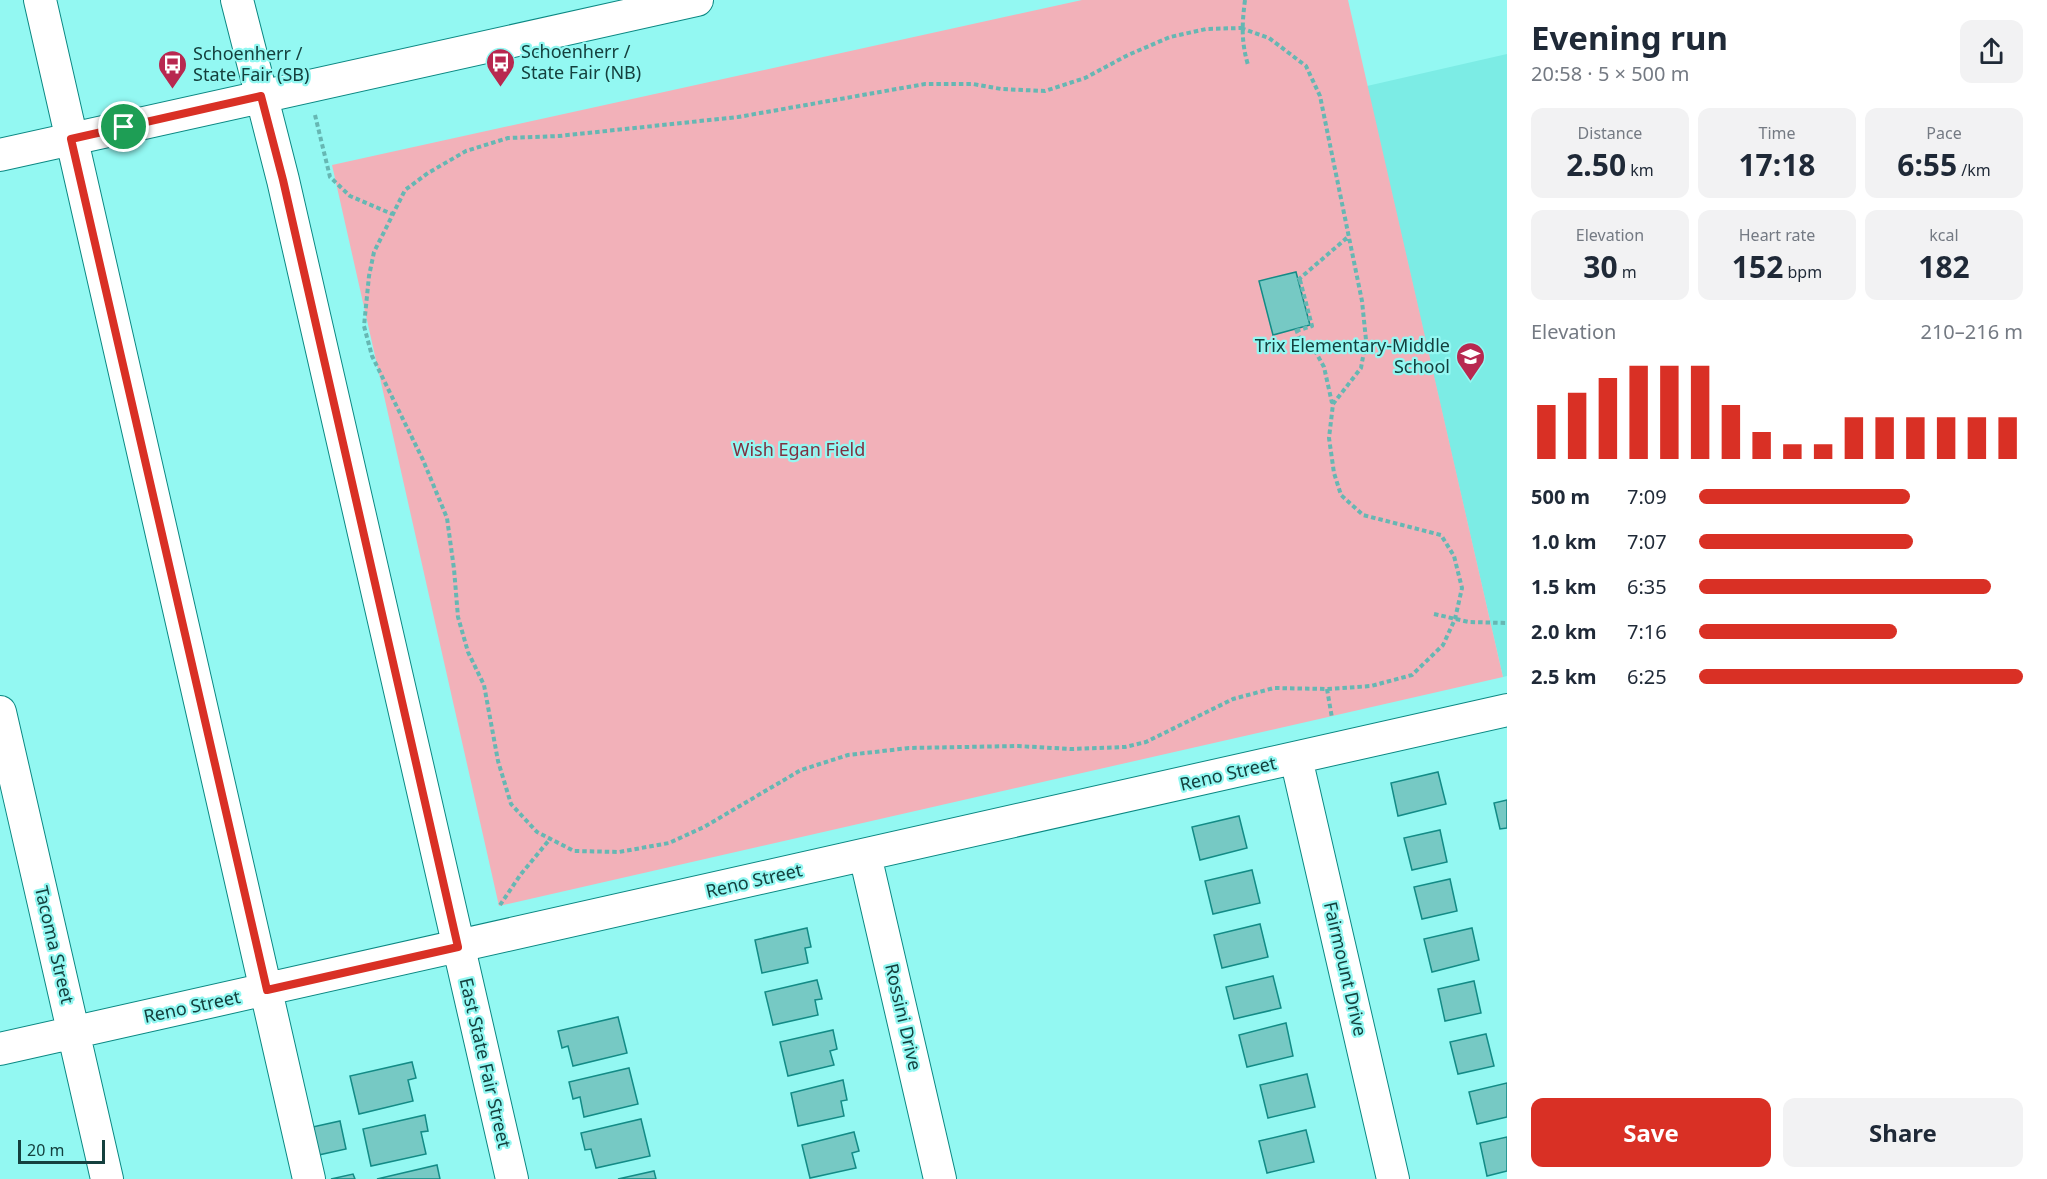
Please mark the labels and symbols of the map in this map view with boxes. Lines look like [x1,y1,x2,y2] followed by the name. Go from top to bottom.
[521,39,641,84] place label: Schoenherr / State Fair (NB)
[193,41,309,86] place label: Schoenherr / State Fair (SB)
[484,46,516,88] bus stop icon: Schoenherr / State Fair (NB)
[156,48,188,90] bus stop icon: Schoenherr / State Fair (SB)
[98,101,149,152] pin
[1255,333,1450,378] place label: Trix Elementary-Middle School
[1455,340,1487,382] school or university icon: Trix Elementary-Middle School
[733,437,865,461] park label: Wish Egan Field
[1177,750,1279,796] street label: Reno Street
[703,857,805,903] street label: Reno Street
[30,884,80,1006] street label: Tacoma Street
[1319,899,1373,1038] street label: Fairmount Drive
[880,961,928,1073] street label: Rossini Drive
[455,975,517,1151] street label: East State Fair Street
[141,984,243,1028] street label: Reno Street
[18,1137,105,1164] scale bar

